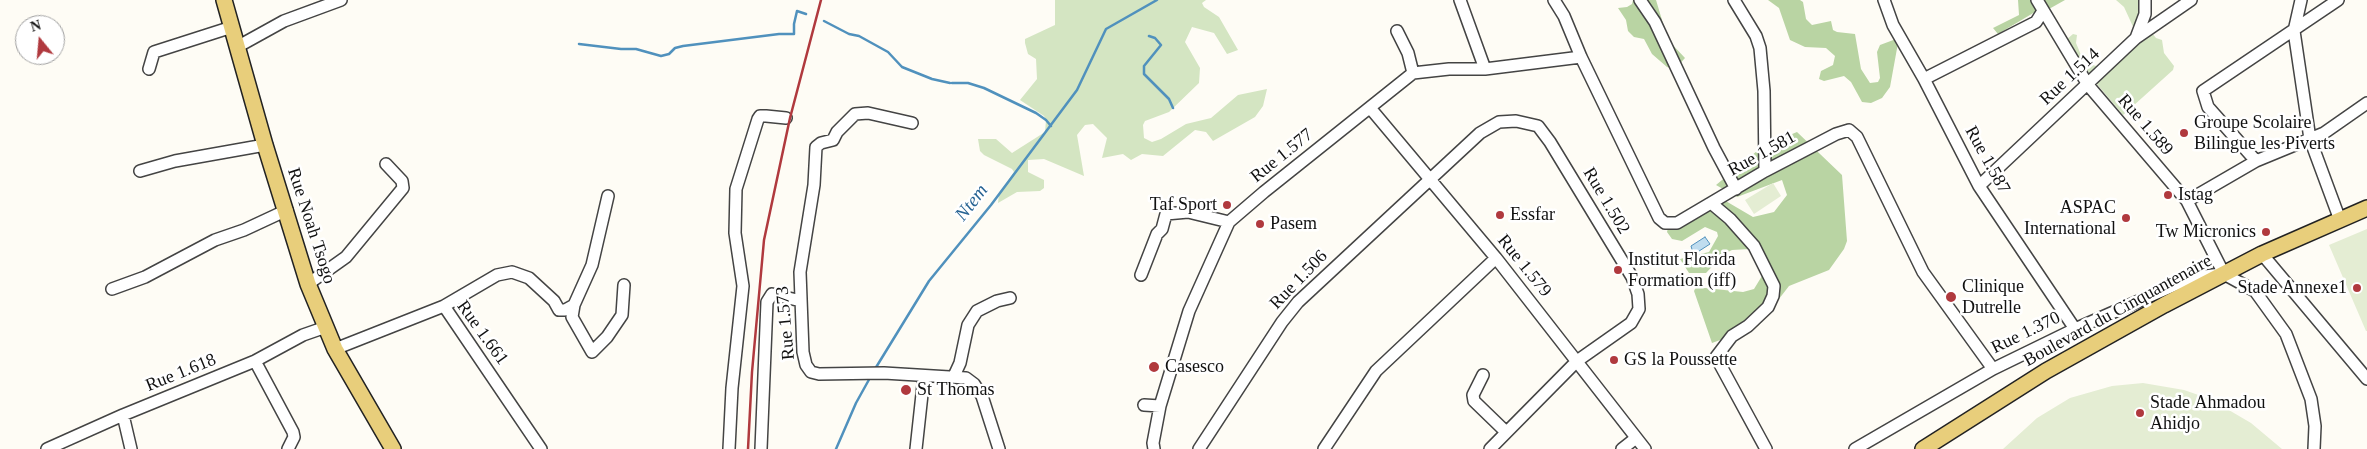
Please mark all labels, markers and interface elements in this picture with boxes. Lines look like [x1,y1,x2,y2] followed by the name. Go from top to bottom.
[15,15,65,65] north arrow
[29,17,43,35] text: N
[2036,44,2104,110] street label: Rue 1.514
[2113,90,2177,160] street label: Rue 1.589
[2194,112,2335,154] place label: Groupe Scolaire Bilingue les Piverts
[1960,122,2014,198] street label: Rue 1.587
[1246,124,1318,188] street label: Rue 1.577
[1724,127,1800,181] street label: Rue 1.581
[2178,127,2190,139] marker: Groupe Scolaire Bilingue les Piverts
[1578,164,1634,238] street label: Rue 1.502
[282,165,340,287] street label: Rue Noah Tsogo
[951,180,993,226] water label: Ntem
[2178,184,2213,206] place label: Istag
[2162,189,2174,201] marker: Istag
[1150,194,1217,216] place label: Taf Sport
[2024,197,2116,240] place label: ASPAC International
[1221,199,1233,211] marker: Taf Sport
[1510,204,1555,226] place label: Essfar
[1494,209,1506,221] marker: Essfar
[2120,212,2132,224] marker: ASPAC International
[1270,213,1317,235] place label: Pasem
[1254,218,1266,230] marker: Pasem
[2156,221,2256,243] place label: Tw Micronics
[2260,226,2272,238] marker: Tw Micronics
[1492,230,1556,302] street label: Rue 1.579
[1266,246,1332,314] street label: Rue 1.506
[1628,249,1736,292] place label: Institut Florida Formation (iff)
[2020,250,2216,372] street label: Boulevard du Cinquantenaire
[1612,264,1624,276] marker: Institut Florida Formation (iff)
[1962,276,2024,318] place label: Clinique Dutrelle
[2238,277,2347,299] place label: Stade Annexe1
[2351,282,2363,294] marker: Stade Annexe1
[772,285,800,361] street label: Rue 1.573
[1944,290,1958,304] marker: Clinique Dutrelle
[452,297,512,369] street label: Rue 1.661
[1988,307,2064,359] street label: Rue 1.370
[143,349,219,397] street label: Rue 1.618
[1624,349,1737,371] place label: GS la Poussette
[1608,354,1620,366] marker: GS la Poussette
[1165,356,1224,378] place label: Casesco
[1147,360,1161,374] marker: Casesco
[917,379,995,401] place label: St Thomas
[899,383,913,397] marker: St Thomas
[2150,392,2265,434] place label: Stade Ahmadou Ahidjo
[2134,407,2146,419] marker: Stade Ahmadou Ahidjo

